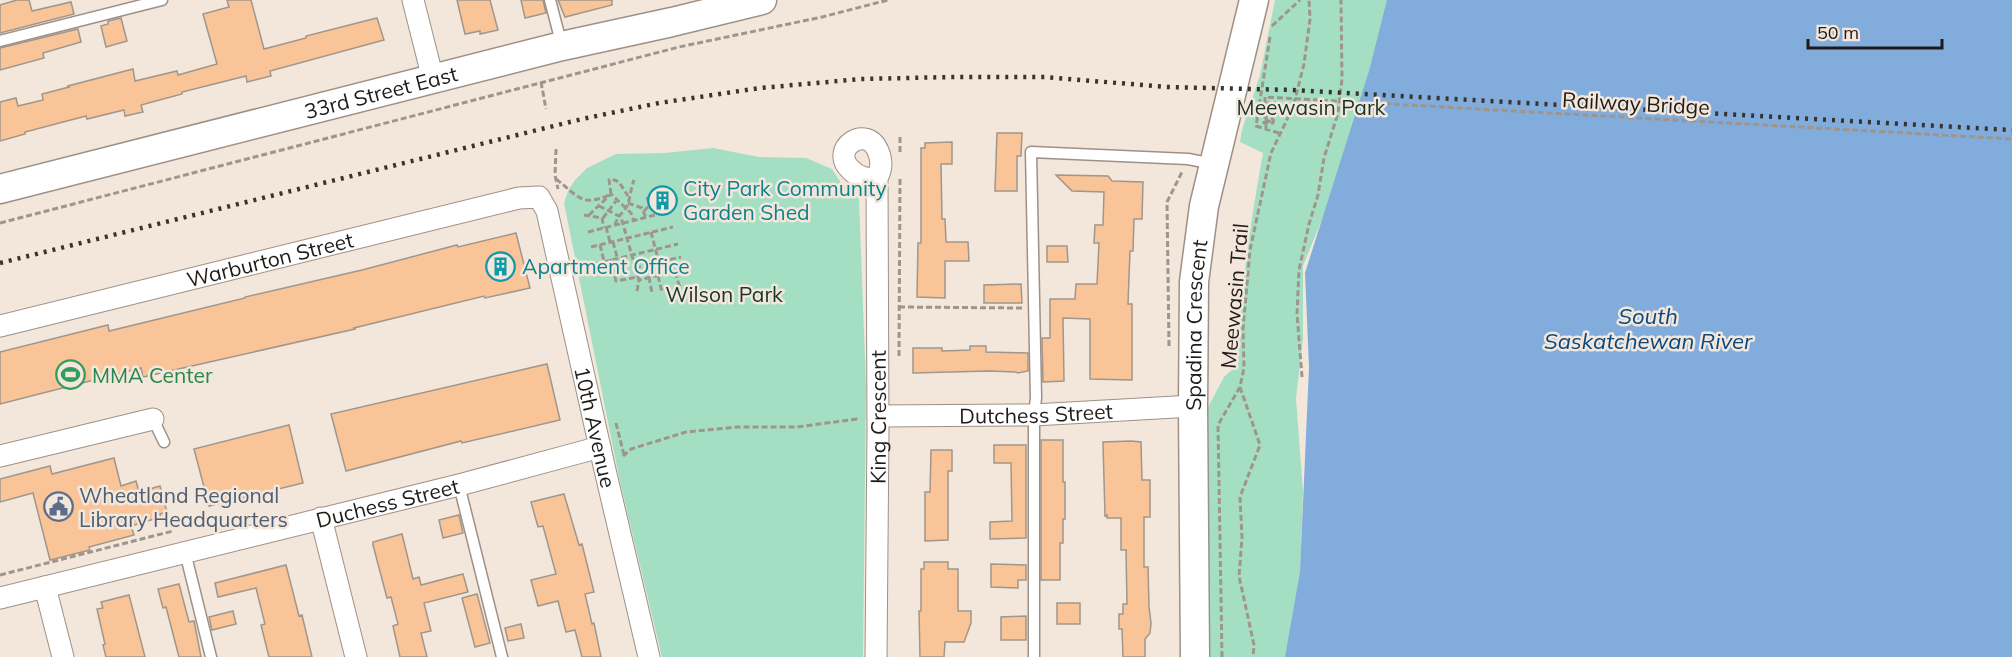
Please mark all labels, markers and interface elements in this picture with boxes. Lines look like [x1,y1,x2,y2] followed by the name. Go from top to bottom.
[1808,12,1942,50] scale bar
[1817,21,1859,44] text: 50 m
[302,60,460,124] street label: 33rd Street East
[1561,86,1711,120] street label: Railway Bridge
[1237,94,1386,120] park label: Meewasin Park
[683,175,887,225] place label: City Park Community Garden Shed
[646,184,678,216] building icon: City Park Community Garden Shed
[1215,222,1253,370] street label: Meewasin Trail
[184,226,356,292] street label: Warburton Street
[1180,238,1212,411] street label: Spadina Crescent
[485,250,517,282] building icon: Apartment Office
[522,253,690,279] place label: Apartment Office
[665,281,783,307] park label: Wilson Park
[1544,302,1753,355] water label: South Saskatchewan River
[865,350,891,484] street label: King Crescent
[55,359,87,391] sports icon: MMA Center
[92,362,213,388] place label: MMA Center
[569,364,622,490] street label: 10th Avenue
[959,398,1113,428] street label: Dutchess Street
[313,472,462,533] street label: Duchess Street
[79,482,288,532] place label: Wheatland Regional Library Headquarters
[42,491,74,523] public building icon: Wheatland Regional Library Headquarters

